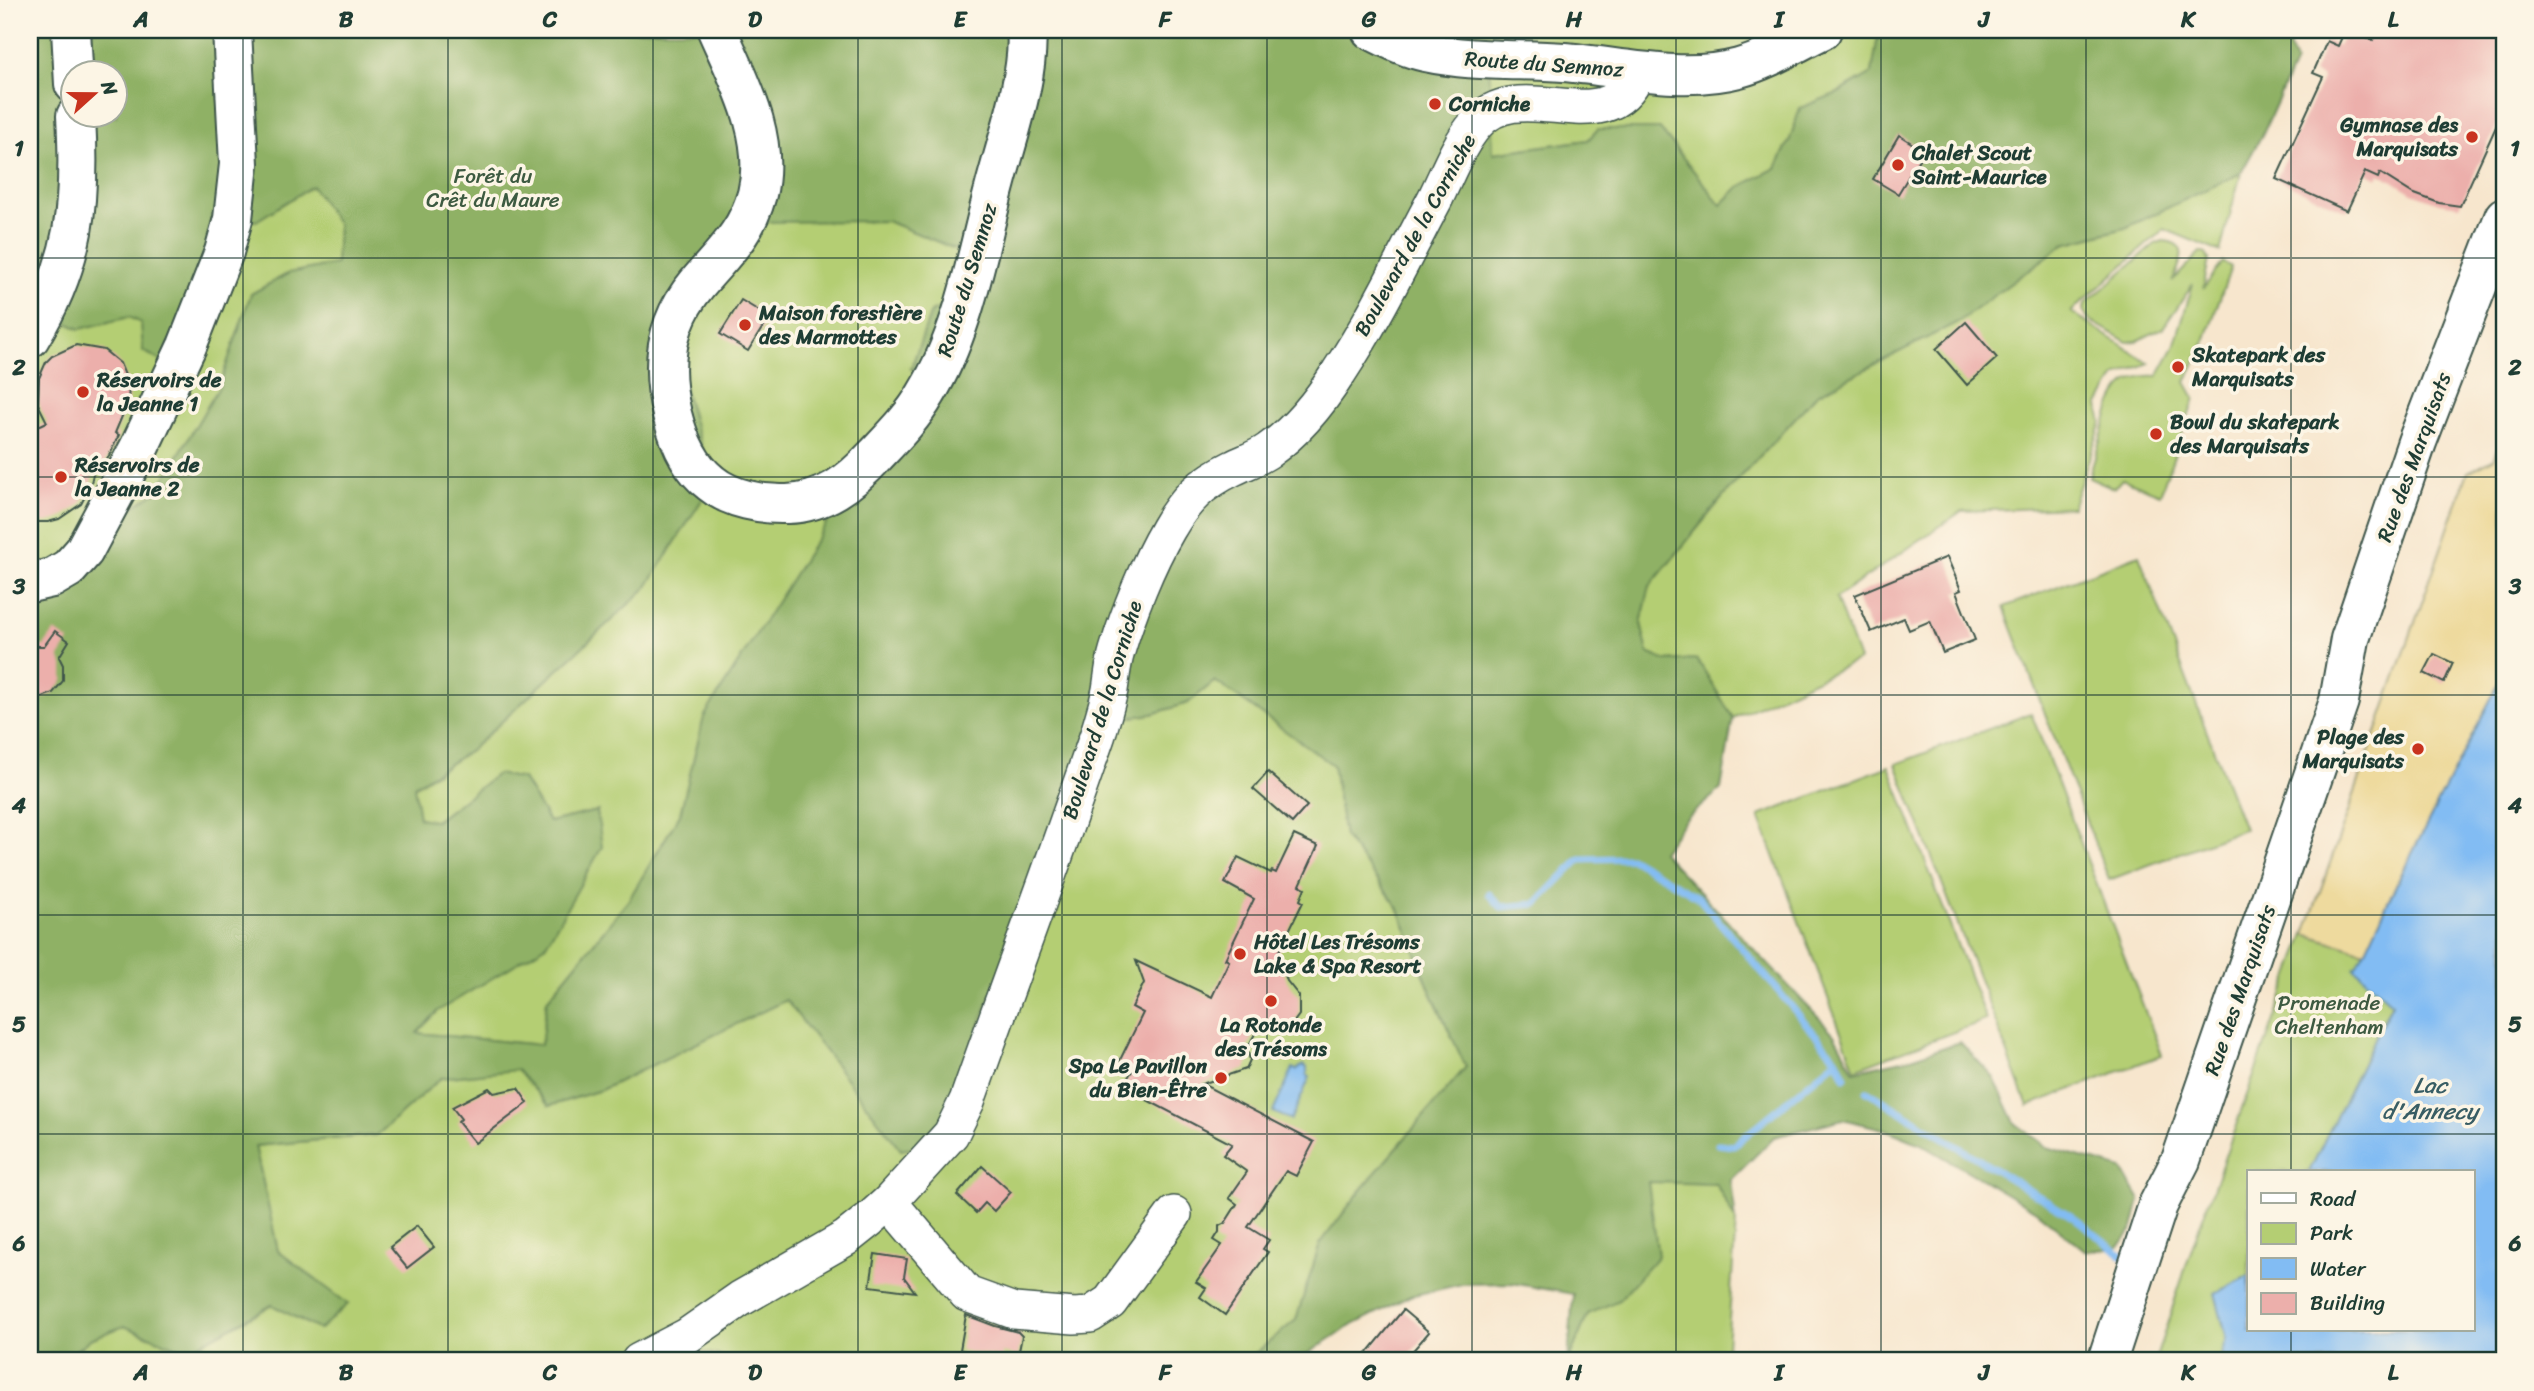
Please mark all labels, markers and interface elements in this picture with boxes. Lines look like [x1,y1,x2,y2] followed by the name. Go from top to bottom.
[132,0,149,40] text: A
[339,0,354,40] text: B
[542,0,558,40] text: C
[748,0,763,40] text: D
[954,0,969,40] text: E
[1158,0,1173,40] text: F
[1361,0,1377,40] text: G
[1565,0,1583,40] text: H
[1773,0,1785,40] text: I
[1977,0,1991,40] text: J
[2180,0,2197,40] text: K
[2388,0,2399,40] text: L
[1463,40,1626,89] street label: Route du Semnoz
[60,60,130,130] north arrow
[91,75,127,101] text: N
[1448,85,1531,123] place label: Corniche
[1427,96,1443,112] marker: Corniche
[2339,106,2458,168] place label: Gymnase des Marquisats
[1343,126,1487,344] street label: Boulevard de la Corniche
[14,128,24,169] text: 1
[2510,128,2520,169] text: 1
[2464,129,2480,145] marker: Gymnase des Marquisats
[1911,134,2047,196] place label: Chalet Scout Saint-Maurice
[426,157,560,219] park label: Forêt du Crêt du Maure
[1890,157,1906,173] marker: Chalet Scout Saint-Maurice
[926,197,1009,362] street label: Route du Semnoz
[758,294,923,356] place label: Maison forestière des Marmottes
[737,317,753,333] marker: Maison forestière des Marmottes
[2191,336,2327,398] place label: Skatepark des Marquisats
[11,347,26,388] text: 2
[2507,347,2522,388] text: 2
[2170,359,2186,375] marker: Skatepark des Marquisats
[96,361,222,423] place label: Réservoirs de la Jeanne 1
[2366,366,2462,547] street label: Rue des Marquisats
[75,384,91,400] marker: Réservoirs de la Jeanne 1
[2170,403,2340,465] place label: Bowl du skatepark des Marquisats
[2148,426,2164,442] marker: Bowl du skatepark des Marquisats
[74,446,200,508] place label: Réservoirs de la Jeanne 2
[53,469,69,485] marker: Réservoirs de la Jeanne 2
[12,566,26,607] text: 3
[2508,566,2522,607] text: 3
[1051,596,1153,824] street label: Boulevard de la Corniche
[2301,718,2405,780] place label: Plage des Marquisats
[2410,741,2426,757] marker: Plage des Marquisats
[11,785,27,826] text: 4
[2507,785,2523,826] text: 4
[2193,899,2287,1081] street label: Rue des Marquisats
[1253,923,1422,985] place label: Hôtel Les Trésoms Lake & Spa Resort
[1232,946,1248,962] marker: Hôtel Les Trésoms Lake & Spa Resort
[2274,984,2384,1046] park label: Promenade Cheltenham
[1263,993,1279,1009] marker: La Rotonde des Trésoms
[12,1004,26,1045] text: 5
[2508,1004,2522,1045] text: 5
[1215,1006,1327,1068] place label: La Rotonde des Trésoms
[1068,1047,1208,1109] place label: Spa Le Pavillon du Bien-Être
[2382,1065,2481,1132] water label: Lac d'Annecy
[1213,1070,1229,1086] marker: Spa Le Pavillon du Bien-Être
[2247,1170,2474,1332] legend
[2310,1180,2357,1218] text: Road
[2310,1214,2353,1252] text: Park
[11,1223,26,1264] text: 6
[2507,1223,2522,1264] text: 6
[2310,1250,2367,1288] text: Water
[2310,1284,2386,1322] text: Building
[132,1352,149,1391] text: A
[339,1352,354,1391] text: B
[542,1352,558,1391] text: C
[748,1352,763,1391] text: D
[954,1352,969,1391] text: E
[1158,1352,1173,1391] text: F
[1361,1352,1377,1391] text: G
[1565,1352,1583,1391] text: H
[1773,1352,1785,1391] text: I
[1977,1352,1991,1391] text: J
[2180,1352,2197,1391] text: K
[2388,1352,2399,1391] text: L

